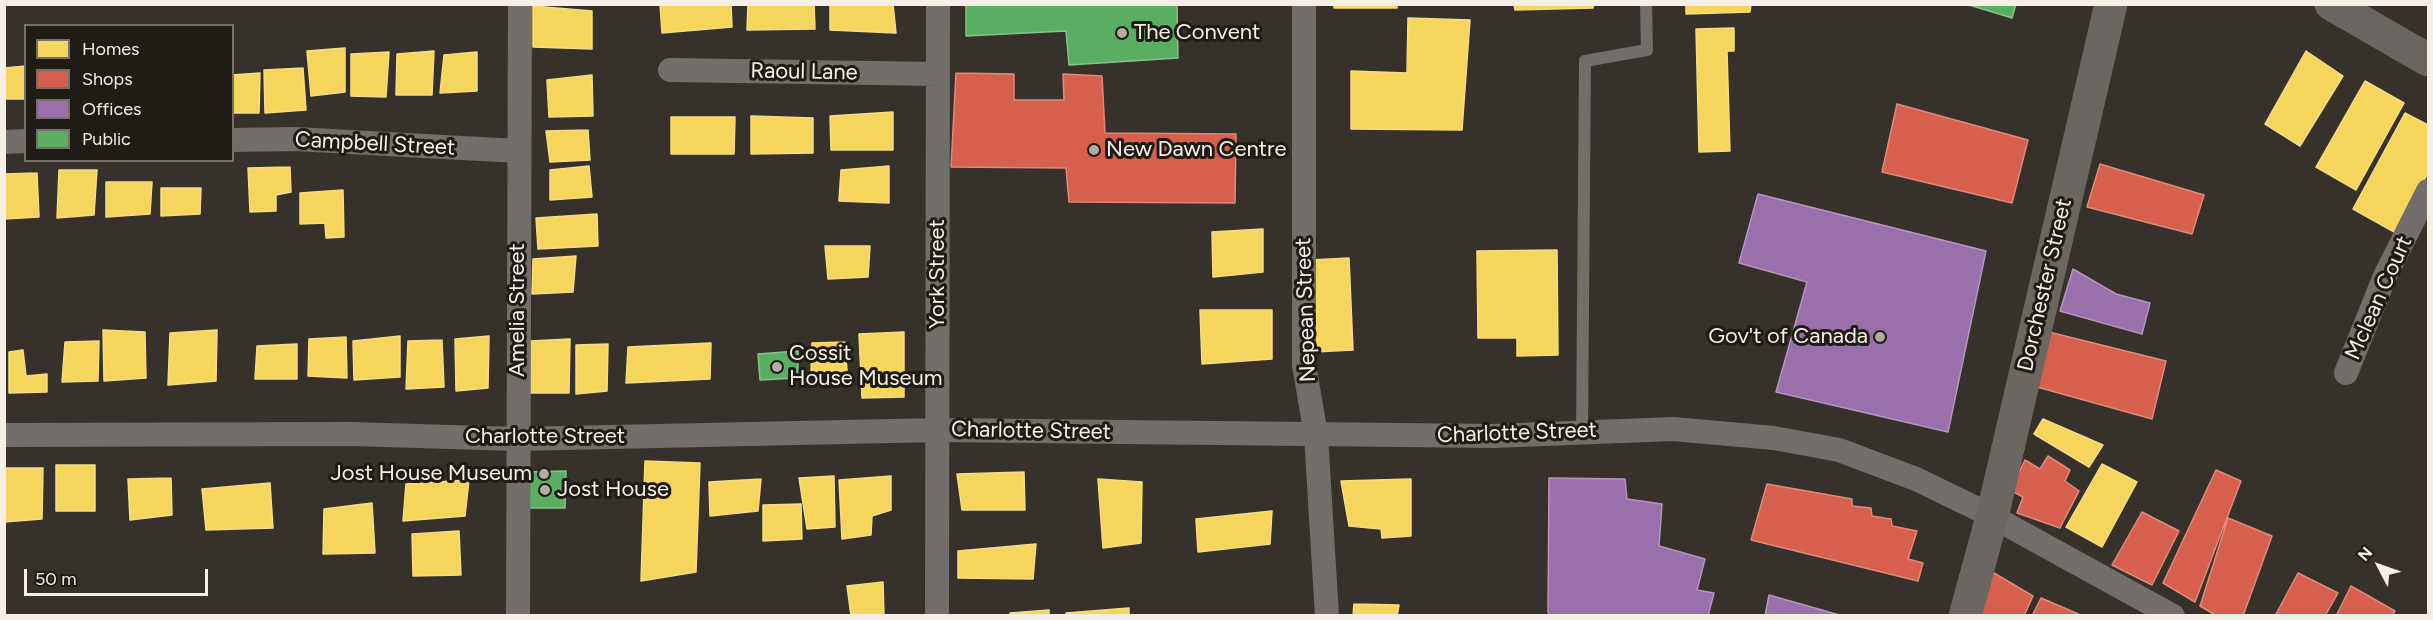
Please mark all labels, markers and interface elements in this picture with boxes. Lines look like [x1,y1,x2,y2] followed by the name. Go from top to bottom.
[1134,20,1260,46] place label: The Convent
[24,24,234,162] legend
[1115,26,1129,40] marker: The Convent
[82,38,140,60] text: Homes
[750,58,858,86] street label: Raoul Lane
[82,68,133,90] text: Shops
[82,98,141,120] text: Offices
[294,127,456,161] street label: Campbell Street
[82,128,131,150] text: Public
[1106,137,1286,163] place label: New Dawn Centre
[1087,143,1101,157] marker: New Dawn Centre
[2012,196,2078,374] street label: Dorchester Street
[925,219,951,329] street label: York Street
[2340,232,2418,364] street label: Mclean Court
[1290,237,1322,383] street label: Nepean Street
[505,243,531,377] street label: Amelia Street
[1708,324,1868,350] place label: Gov't of Canada
[1873,330,1887,344] marker: Gov't of Canada
[789,341,942,392] place label: Cossit House Museum
[770,360,784,374] marker: Cossit House Museum
[951,416,1111,446] street label: Charlotte Street
[1437,417,1597,449] street label: Charlotte Street
[465,424,625,450] street label: Charlotte Street
[331,461,532,487] place label: Jost House Museum
[537,467,551,481] marker: Jost House Museum
[557,477,669,503] place label: Jost House
[538,483,552,497] marker: Jost House
[2349,536,2409,596] north arrow
[2354,543,2376,565] text: N
[27,557,212,595] scale bar
[35,568,77,590] text: 50 m

